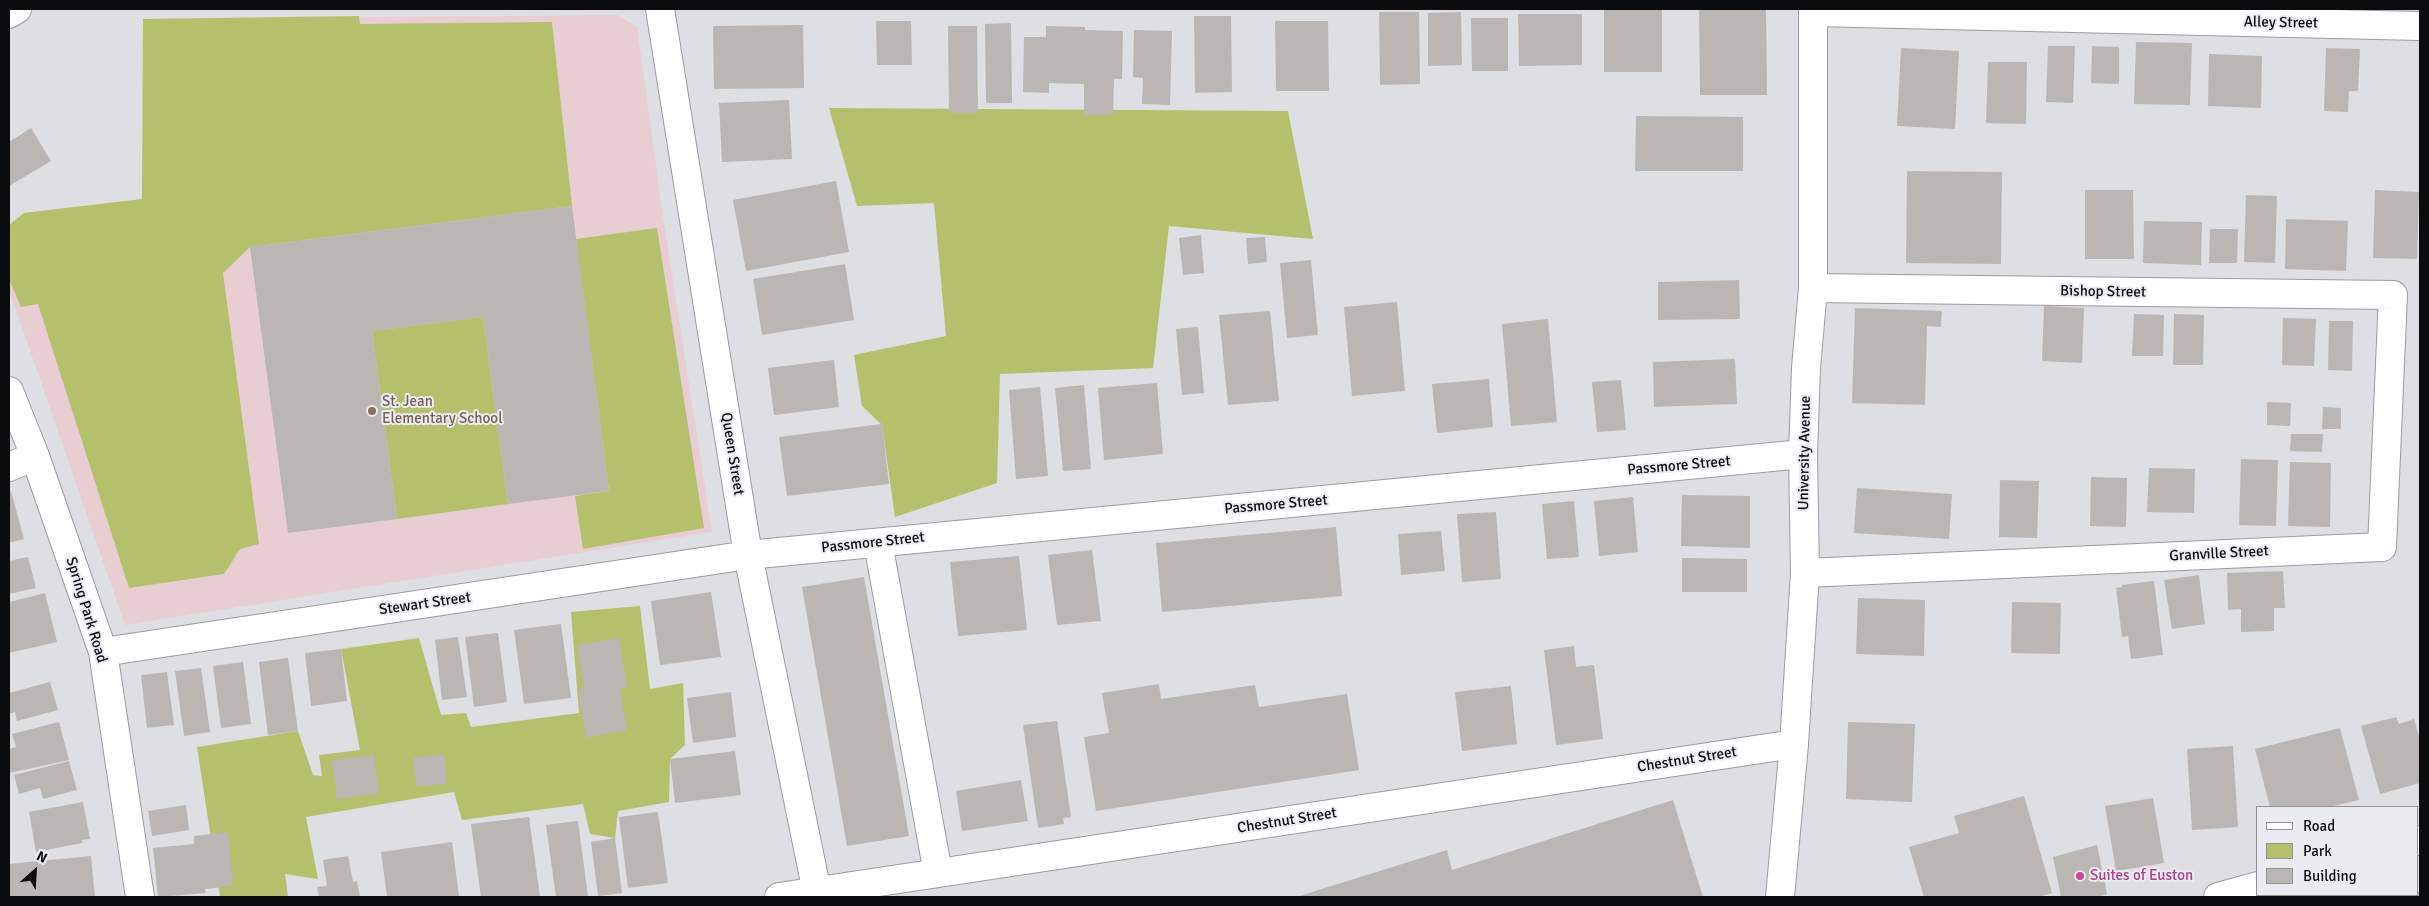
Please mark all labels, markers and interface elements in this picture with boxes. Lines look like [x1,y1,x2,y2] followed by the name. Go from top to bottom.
[2244,13,2318,33] street label: Alley Street
[2060,282,2146,302] street label: Bishop Street
[382,393,503,428] place label: St. Jean Elementary School
[1795,395,1815,511] street label: University Avenue
[366,405,378,417] marker: St. Jean Elementary School
[717,411,747,497] street label: Queen Street
[1627,453,1731,479] street label: Passmore Street
[1224,492,1328,518] street label: Passmore Street
[820,529,926,557] street label: Passmore Street
[2169,542,2269,566] street label: Granville Street
[61,555,111,665] street label: Spring Park Road
[378,589,472,619] street label: Stewart Street
[1636,743,1738,777] street label: Chestnut Street
[1236,804,1338,838] street label: Chestnut Street
[2256,806,2419,896] legend
[2303,817,2335,835] text: Road
[2303,842,2332,860] text: Park
[10,846,60,896] north arrow
[34,847,50,867] text: N
[2090,867,2193,885] place label: Suites of Euston
[2303,867,2357,885] text: Building
[2074,870,2086,882] marker: Suites of Euston

